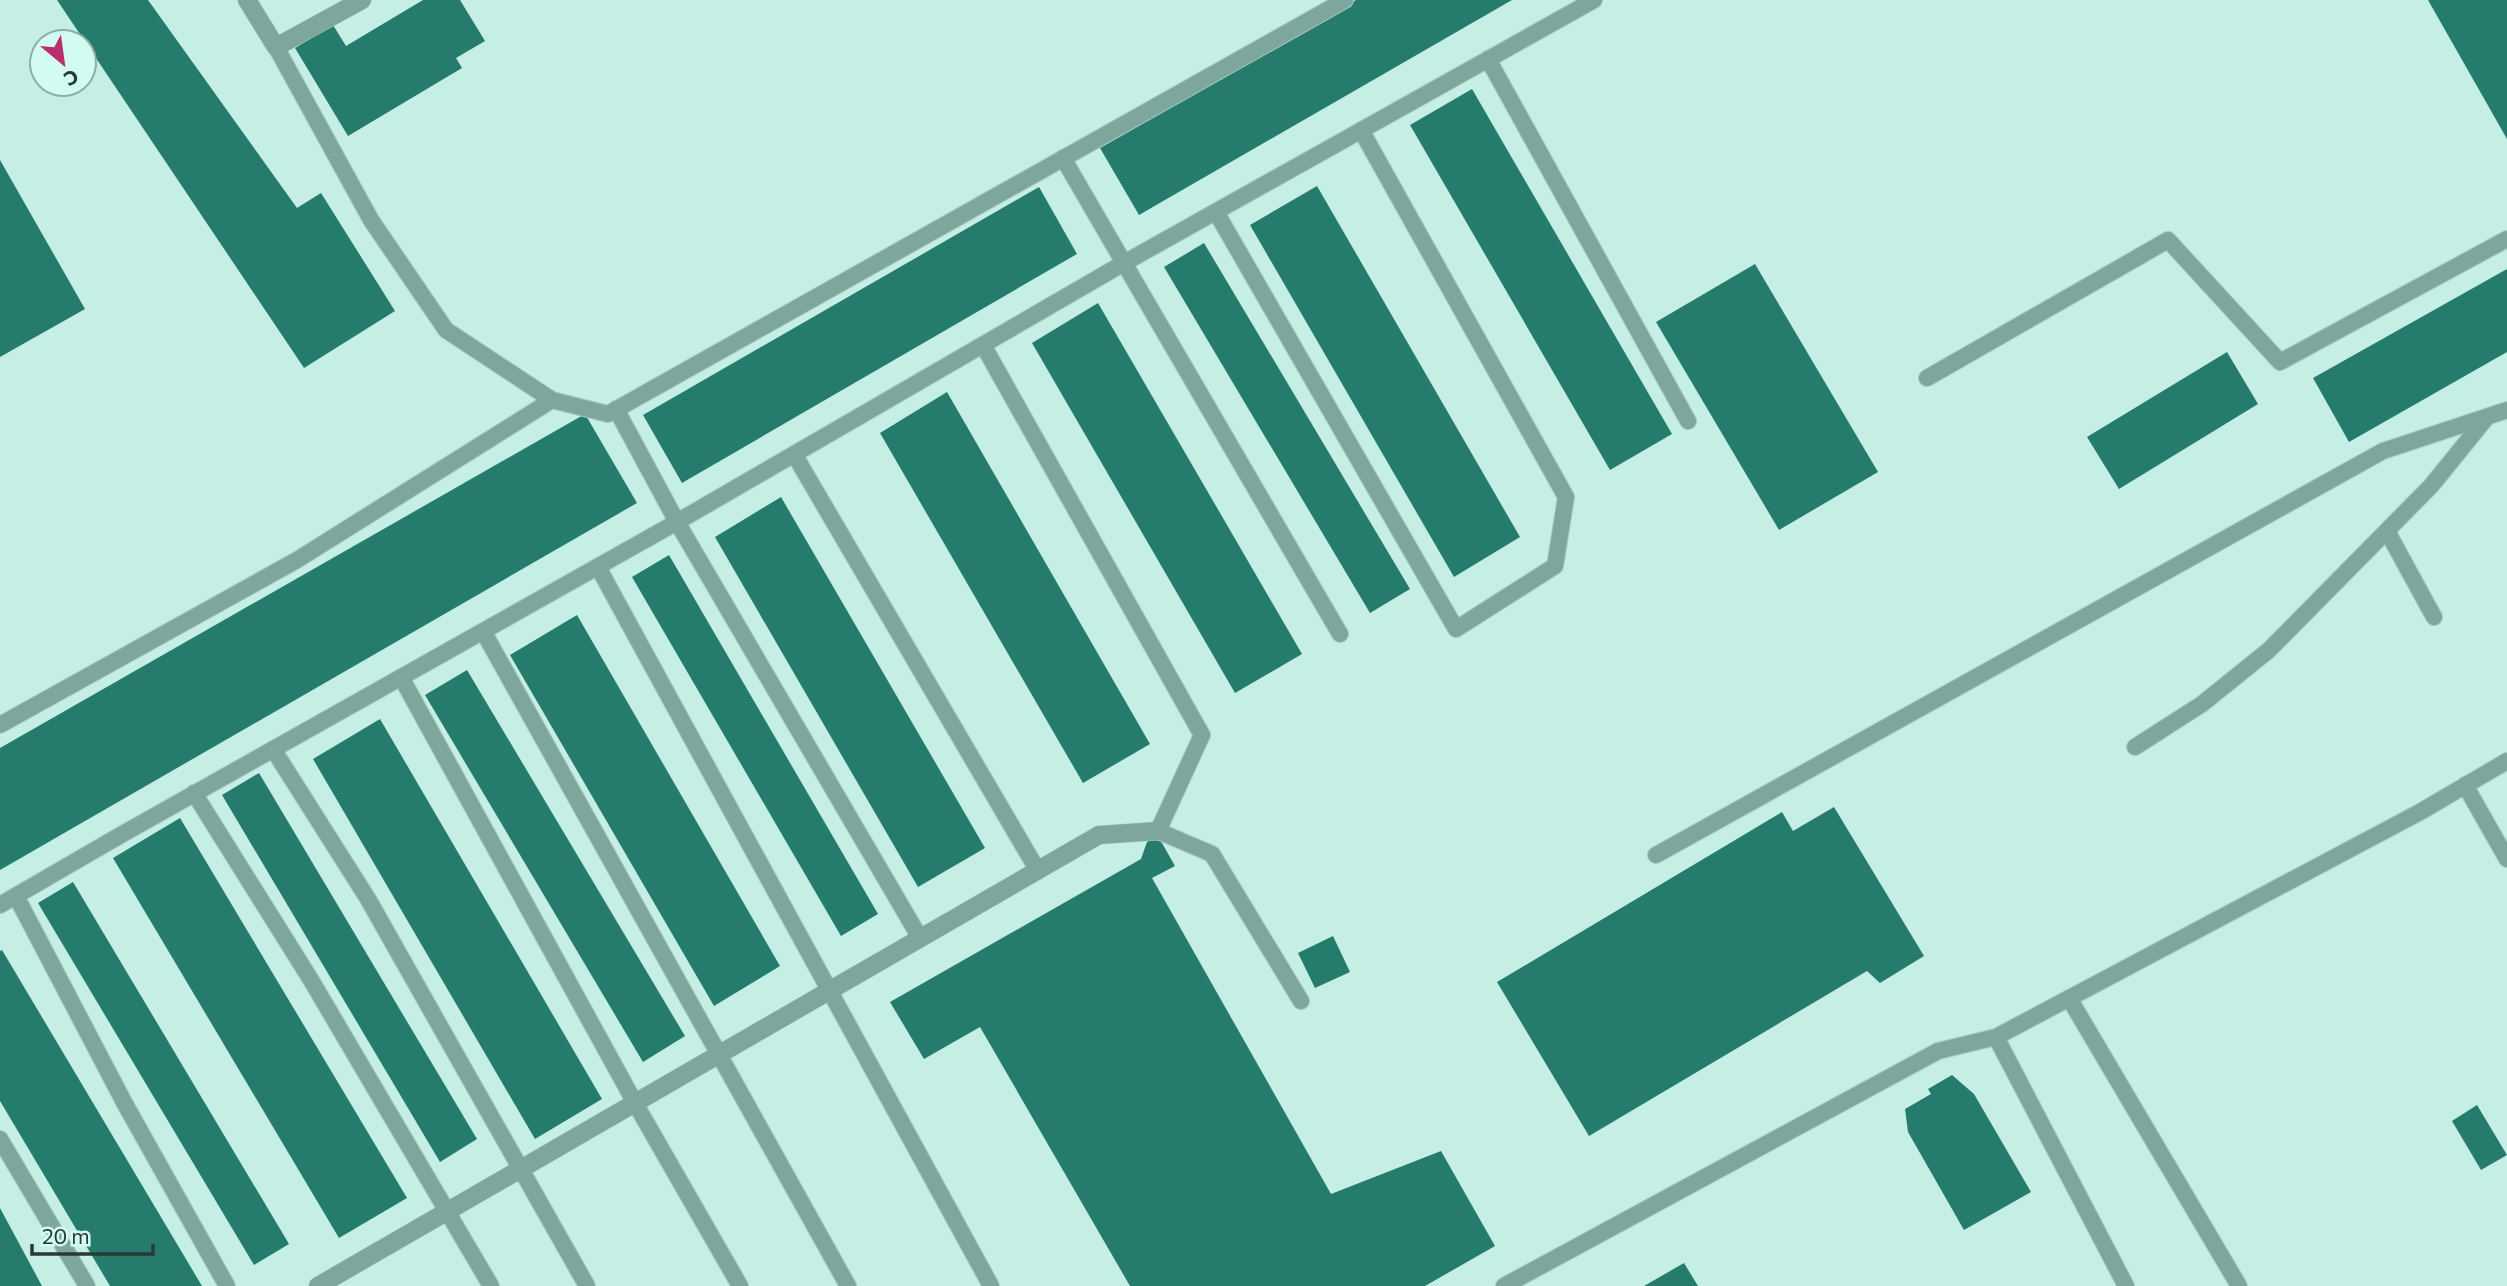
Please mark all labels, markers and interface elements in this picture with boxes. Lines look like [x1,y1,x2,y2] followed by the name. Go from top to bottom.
[28,28,98,98] north arrow
[60,65,83,92] text: С
[32,1212,152,1256] scale bar
[42,1223,90,1248] text: 20 m

